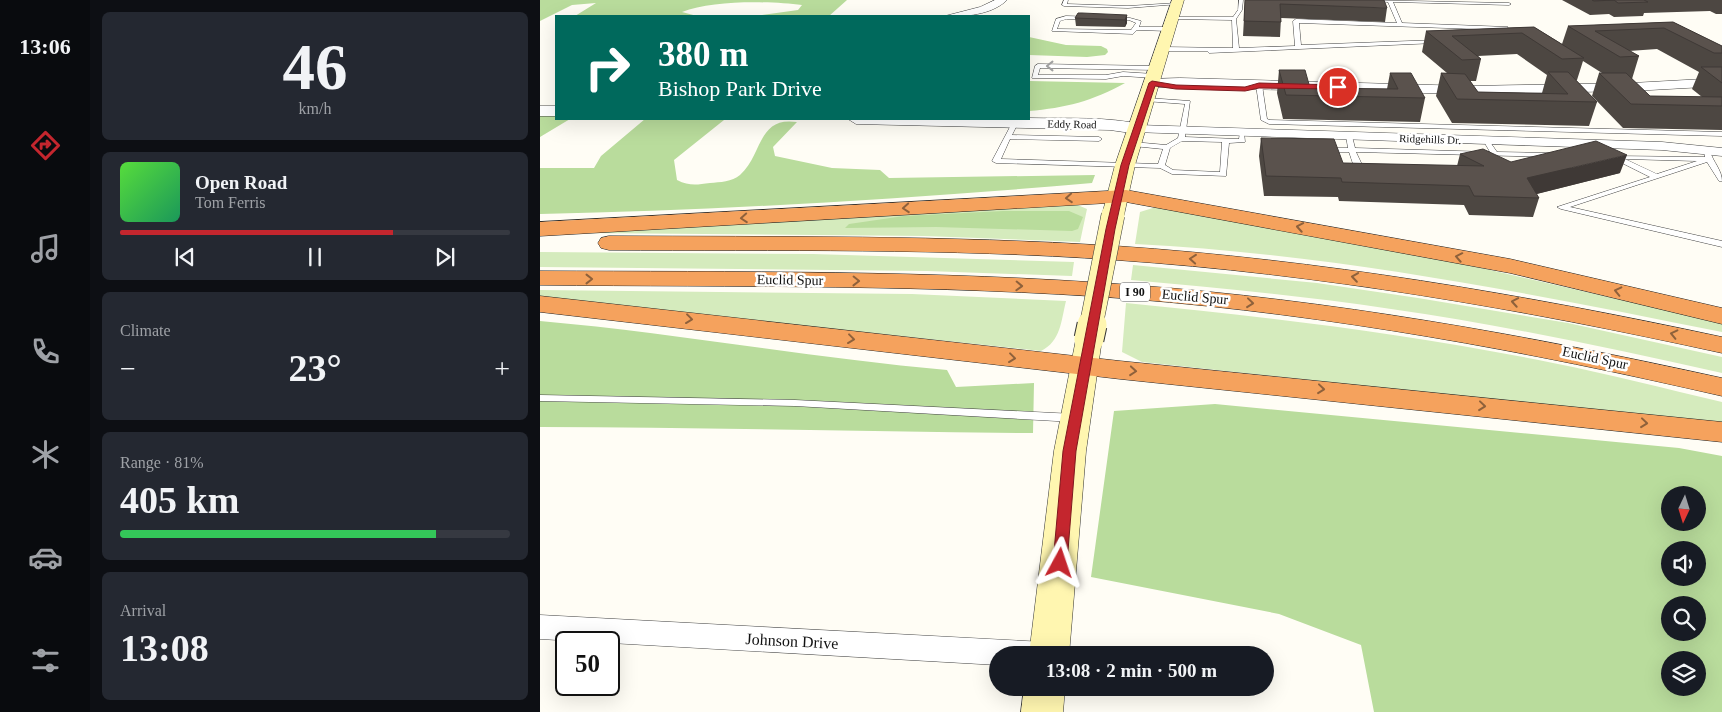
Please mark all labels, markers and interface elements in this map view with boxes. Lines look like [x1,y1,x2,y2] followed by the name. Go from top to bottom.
[283,31,348,103] text: 46
[19,34,71,59] text: 13:06
[575,35,640,100] icon: right
[658,35,748,74] text: 380 m
[1045,61,1053,71] one-way arrow
[1317,66,1359,108] pin
[1324,73,1352,101] icon: arrive
[658,76,822,101] text: Bishop Park Drive
[299,100,331,117] text: km/h
[1047,118,1097,130] street label: Eddy Road
[28,128,63,163] icon: directions
[1399,132,1461,146] street label: Ridgehills Dr.
[195,172,287,193] text: Open Road
[1064,192,1072,203] one-way arrow
[195,194,265,211] text: Tom Ferris
[902,202,910,213] one-way arrow
[740,212,748,223] one-way arrow
[1295,223,1304,233] one-way arrow
[28,231,63,266] icon: music
[171,243,199,271] icon: previous
[301,243,329,271] icon: pause
[431,243,459,271] icon: next
[1455,252,1464,262] one-way arrow
[1189,254,1197,265] one-way arrow
[757,272,824,288] street label: Euclid Spur
[1350,272,1358,283] one-way arrow
[585,274,593,284] one-way arrow
[852,276,860,286] one-way arrow
[1015,280,1023,291] one-way arrow
[1120,282,1150,302] road number: I 90
[1614,286,1623,297] one-way arrow
[1161,287,1229,307] street label: Euclid Spur
[1247,297,1255,308] one-way arrow
[1511,298,1519,308] one-way arrow
[686,313,694,324] one-way arrow
[120,322,171,339] text: Climate
[1670,329,1679,340] one-way arrow
[847,333,855,344] one-way arrow
[28,334,63,369] icon: phone
[1561,344,1629,372] street label: Euclid Spur
[288,347,342,389] text: 23°
[1008,352,1016,363] one-way arrow
[120,353,136,384] text: −
[494,353,510,384] text: +
[1129,365,1137,376] one-way arrow
[1317,384,1325,395] one-way arrow
[1479,400,1487,411] one-way arrow
[1640,417,1648,428] one-way arrow
[28,437,63,472] icon: climate
[120,454,204,471] text: Range · 81%
[120,479,239,521] text: 405 km
[1661,486,1706,531] north arrow
[1661,486,1706,696] map controls
[1033,536,1085,588] position arrow
[28,540,63,575] icon: car
[1661,541,1706,586] button: sound
[1661,596,1706,641] button: search
[120,602,166,619] text: Arrival
[120,627,209,669] text: 13:08
[745,630,839,652] street label: Johnson Drive
[555,631,620,696] speed limit sign: 50
[28,643,63,678] icon: filters
[1661,651,1706,696] button: layers
[1046,660,1217,681] text: 13:08 · 2 min · 500 m

